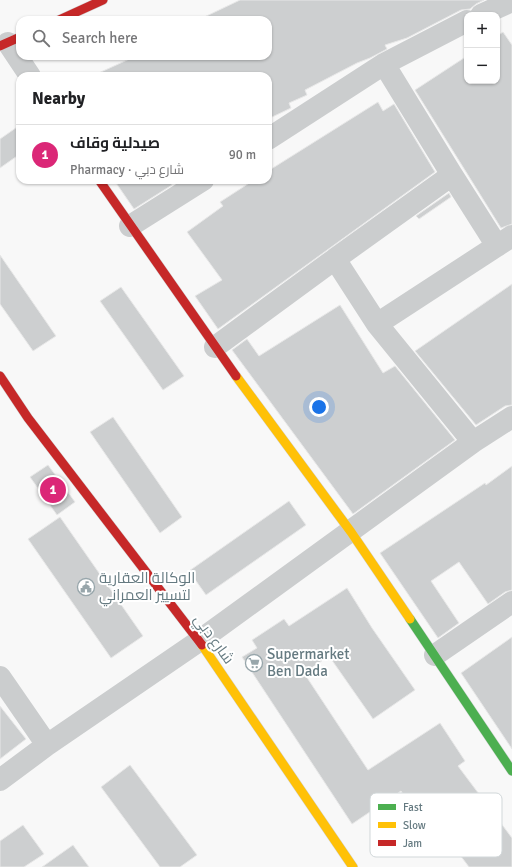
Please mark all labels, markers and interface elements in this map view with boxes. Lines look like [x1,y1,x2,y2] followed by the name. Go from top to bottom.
[464,12,500,84] map controls
[464,12,500,48] button: +
[16,16,272,60] search box
[30,27,52,49] icon: search
[62,29,138,47] text: Search here
[464,48,500,84] button: −
[32,88,85,109] text: Nearby
[70,134,160,152] text: صيدلية وقاف
[41,147,49,163] text: 1
[229,147,256,163] text: 90 m
[70,162,184,178] text: Pharmacy · شارع دبي
[309,397,329,417] your location
[40,475,66,505] pin: 1
[99,569,195,607] place label: الوكالة العقارية لتسيير العمراني
[76,577,96,597] public building icon: الوكالة العقارية لتسيير العمراني
[188,611,238,669] street label: شارع دبي
[267,645,350,680] place label: Supermarket Ben Dada
[244,653,264,673] supermarket icon: Supermarket Ben Dada
[370,793,502,857] legend
[403,801,423,814] text: Fast
[403,819,426,832] text: Slow
[403,837,422,850] text: Jam

